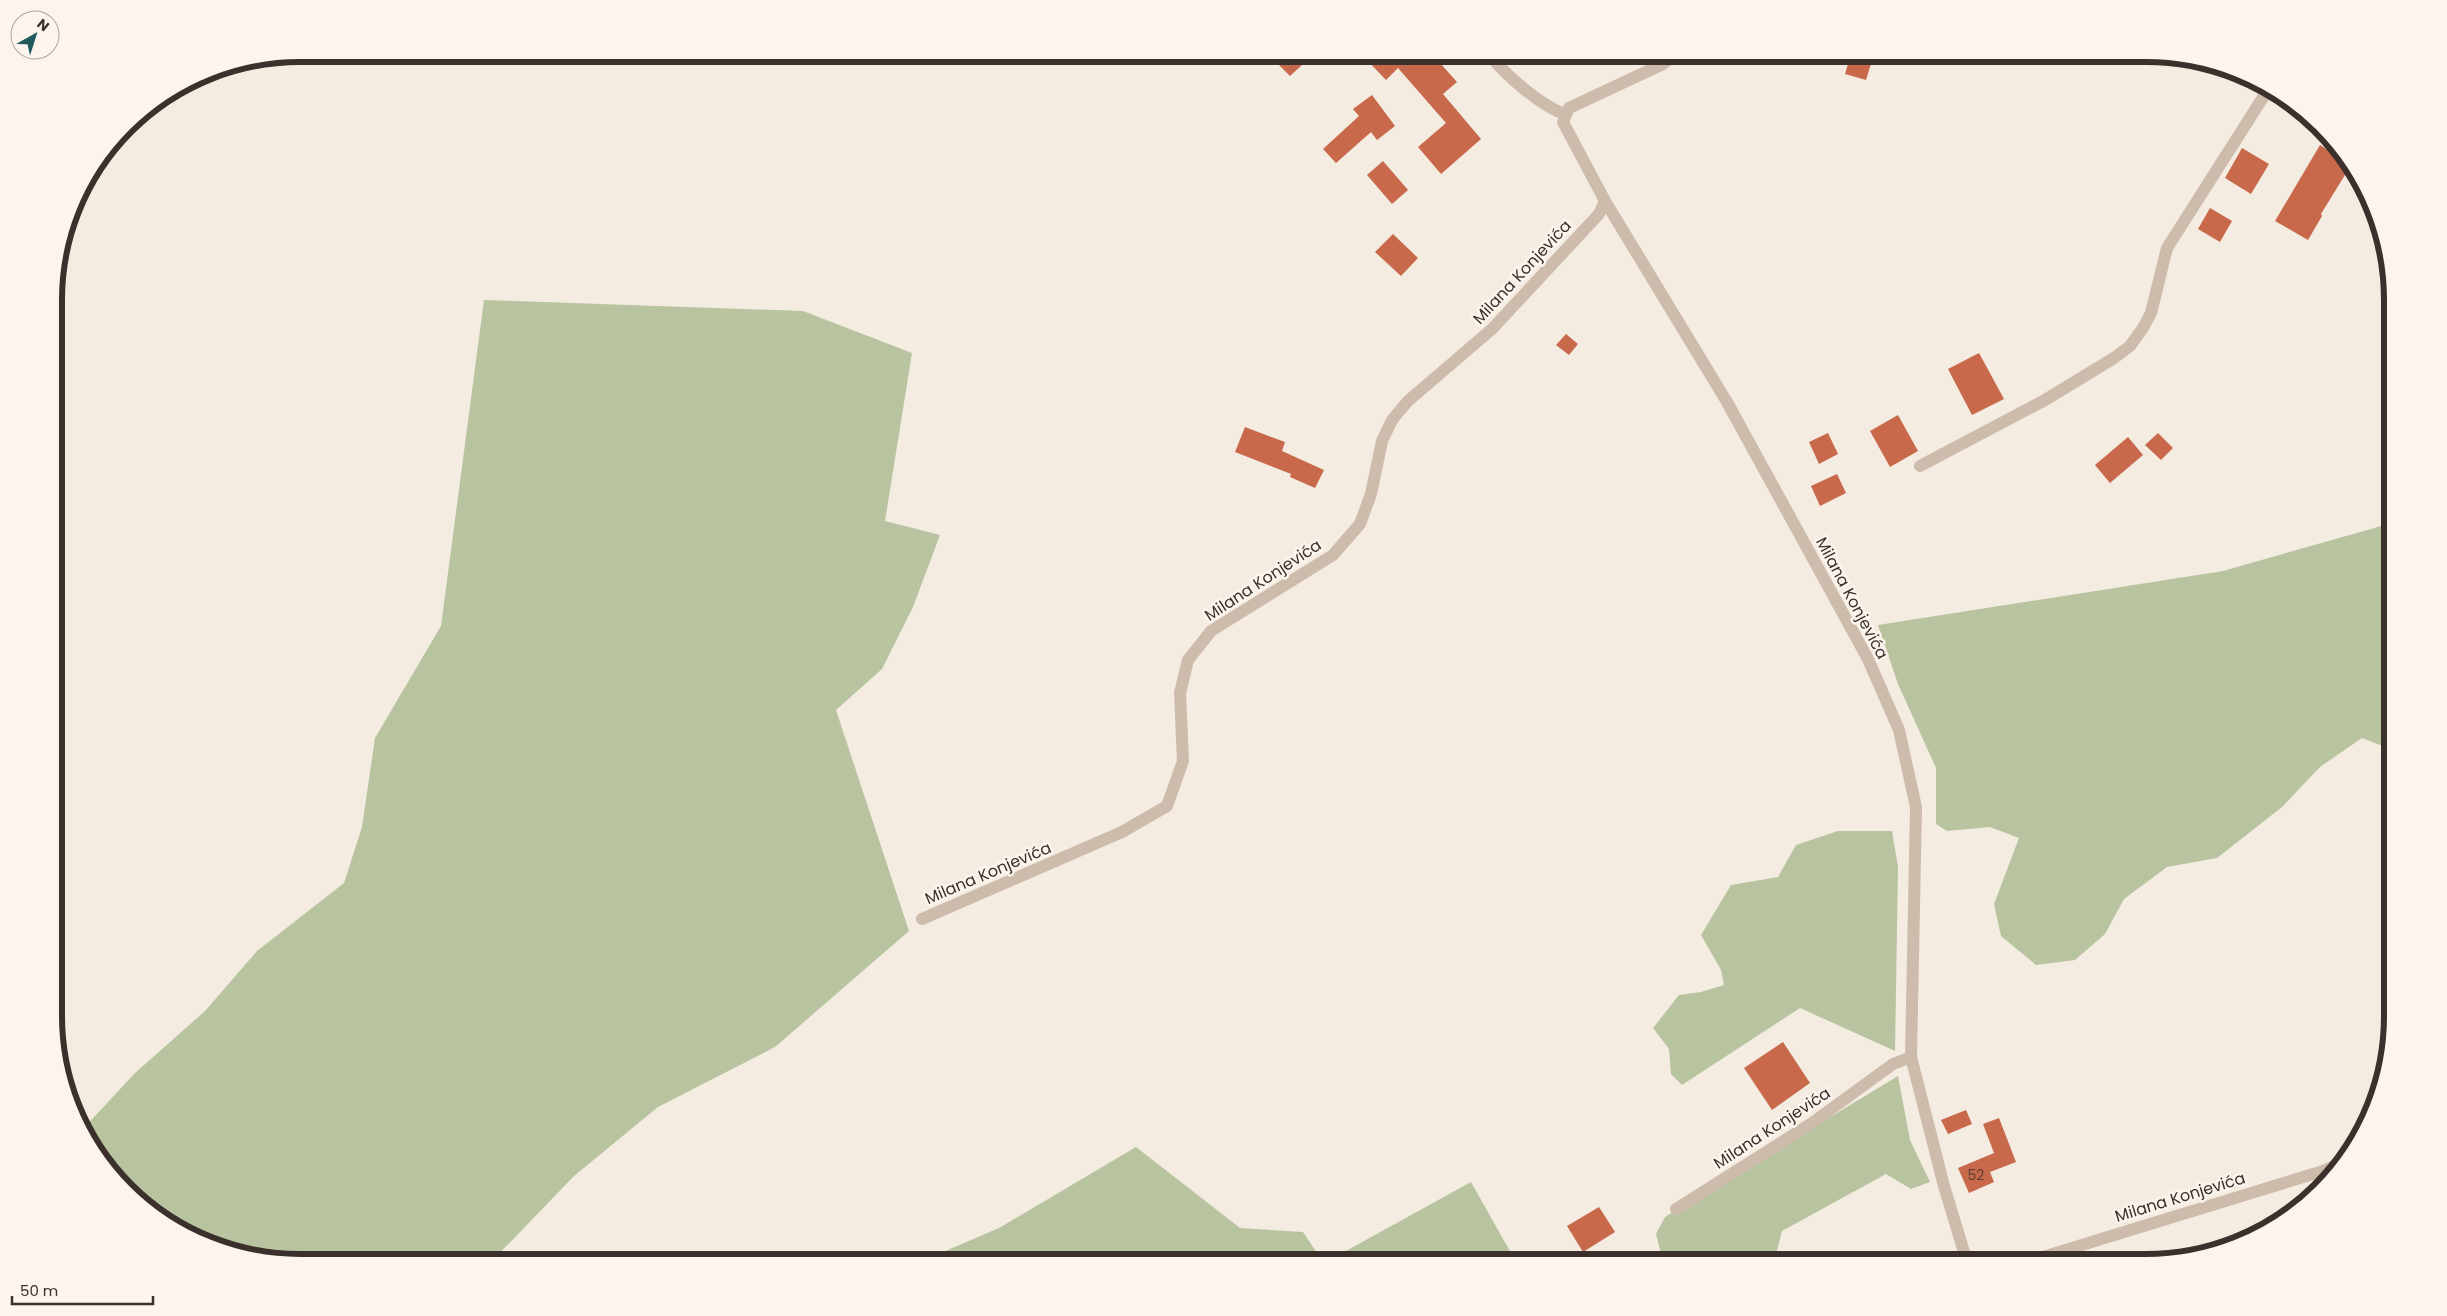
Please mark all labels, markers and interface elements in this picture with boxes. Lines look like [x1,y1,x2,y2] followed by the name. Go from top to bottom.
[10,10,60,60] north arrow
[33,14,54,36] text: N
[1467,215,1577,329] street label: Milana Konjevića
[1810,533,1894,663] street label: Milana Konjevića
[1200,534,1326,626] street label: Milana Konjevića
[921,836,1055,910] street label: Milana Konjevića
[1709,1082,1835,1174] street label: Milana Konjevića
[1968,1165,1984,1185] house number: 52
[2112,1166,2248,1228] street label: Milana Konjevića
[12,1274,154,1306] scale bar
[20,1280,58,1301] text: 50 m

